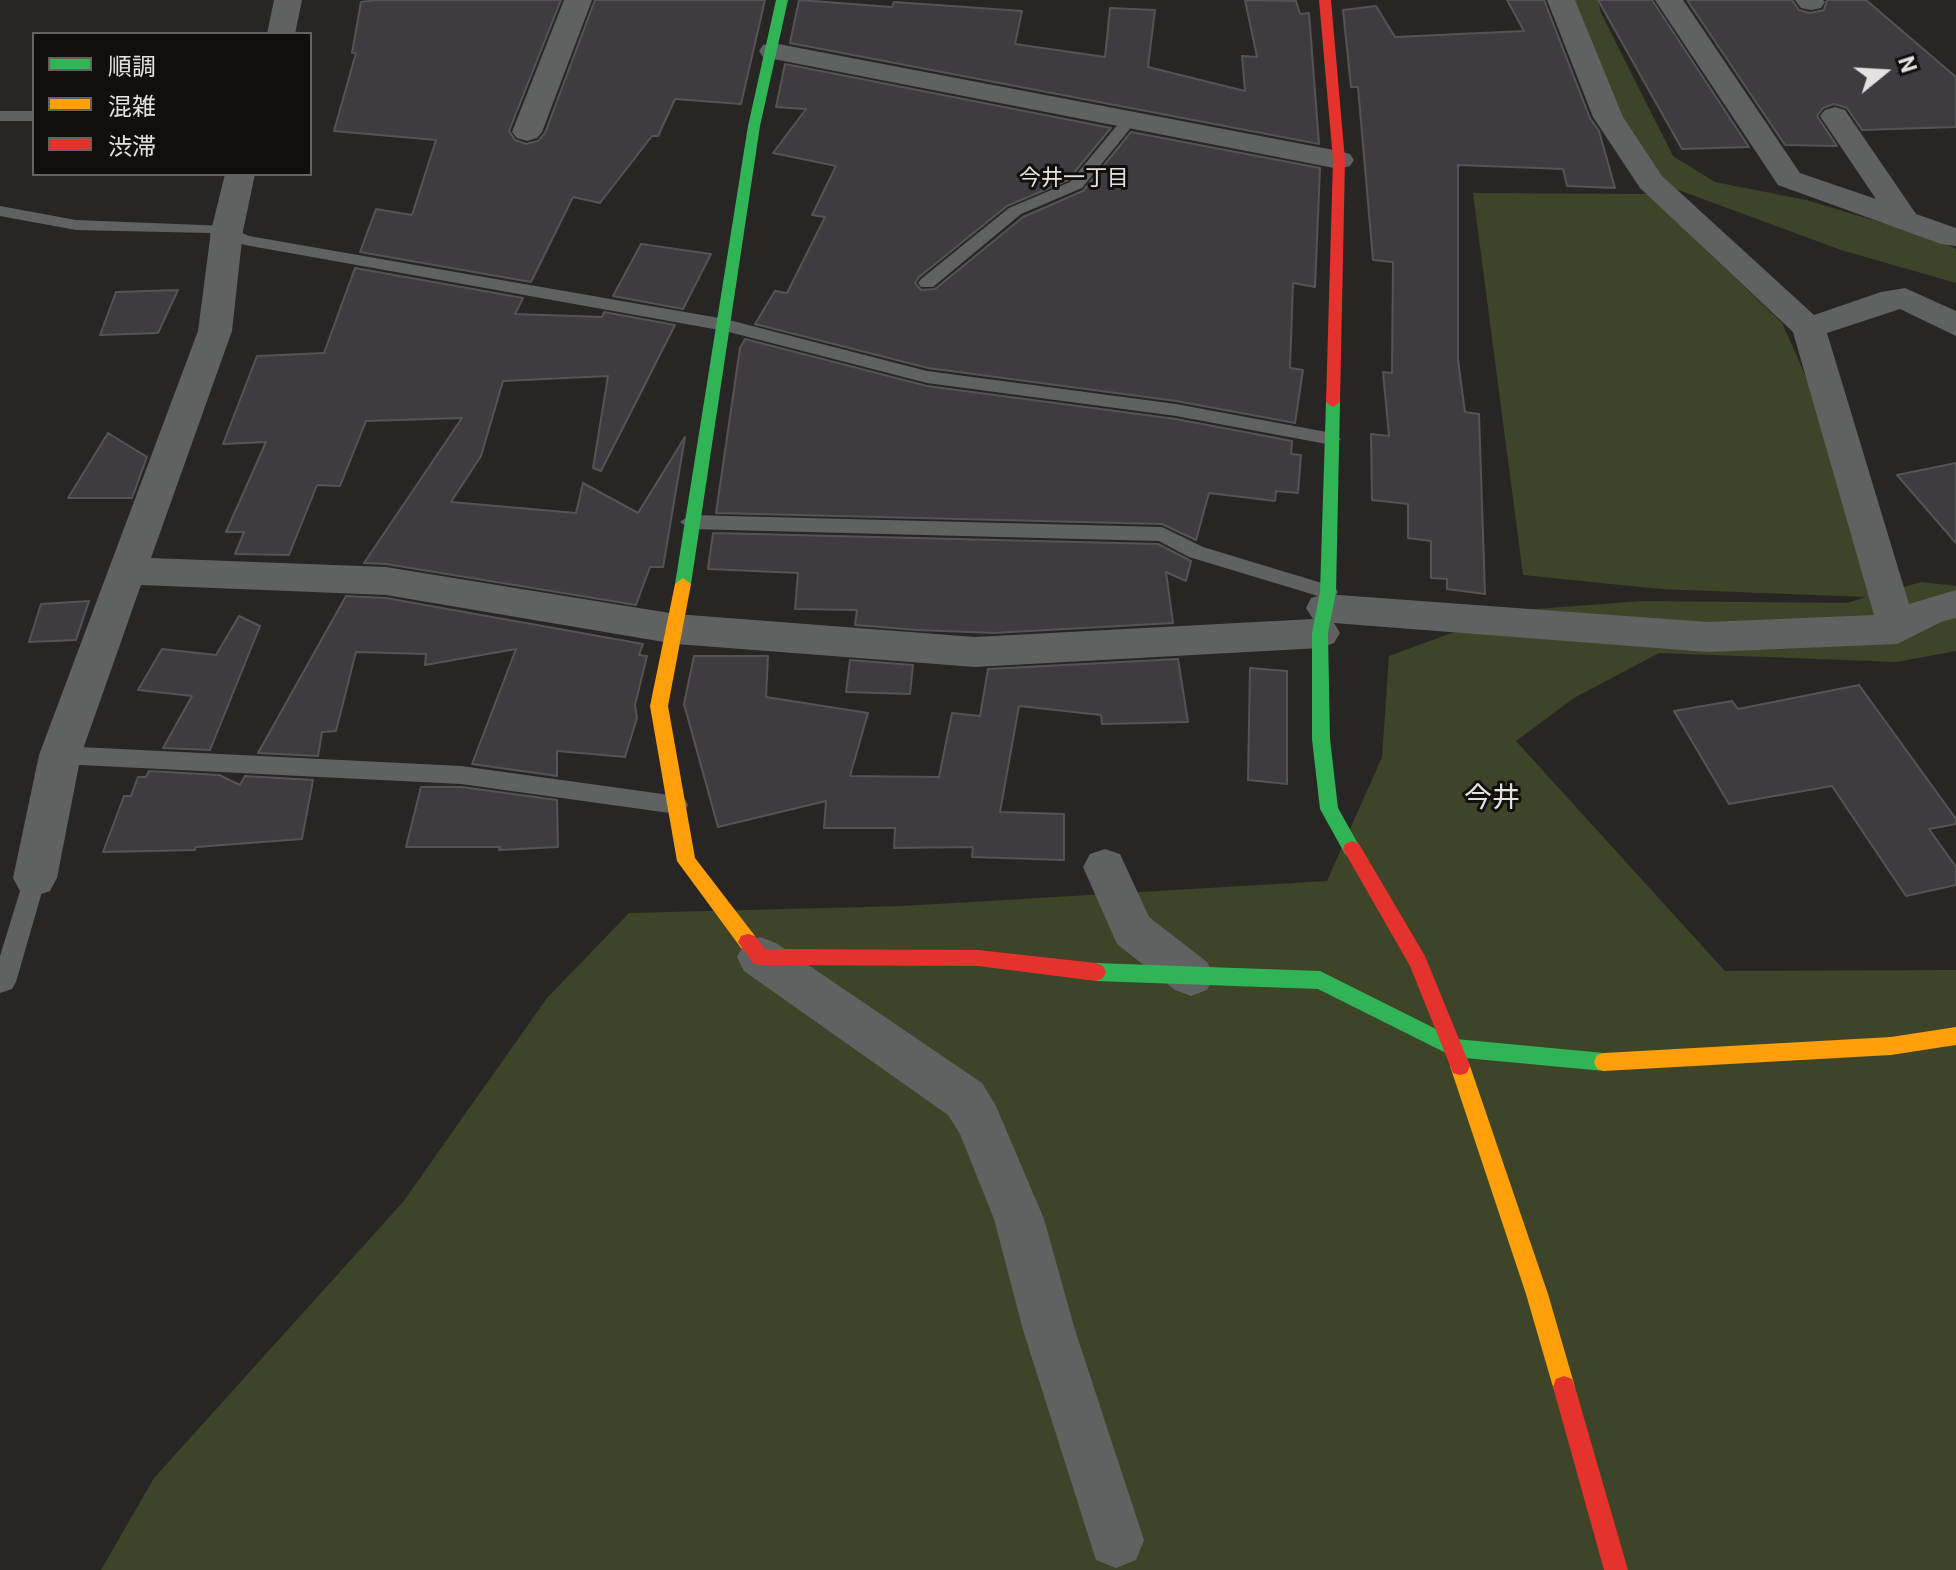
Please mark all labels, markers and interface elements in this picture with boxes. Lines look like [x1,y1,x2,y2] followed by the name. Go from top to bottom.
[32,32,312,176] legend
[1844,32,1924,112] north arrow
[108,53,156,81] text: 順調
[1893,53,1922,76] text: N
[108,93,156,121] text: 混雑
[108,133,156,161] text: 渋滞
[1019,166,1129,192] district label: 今井一丁目
[1464,783,1520,817] district label: 今井

